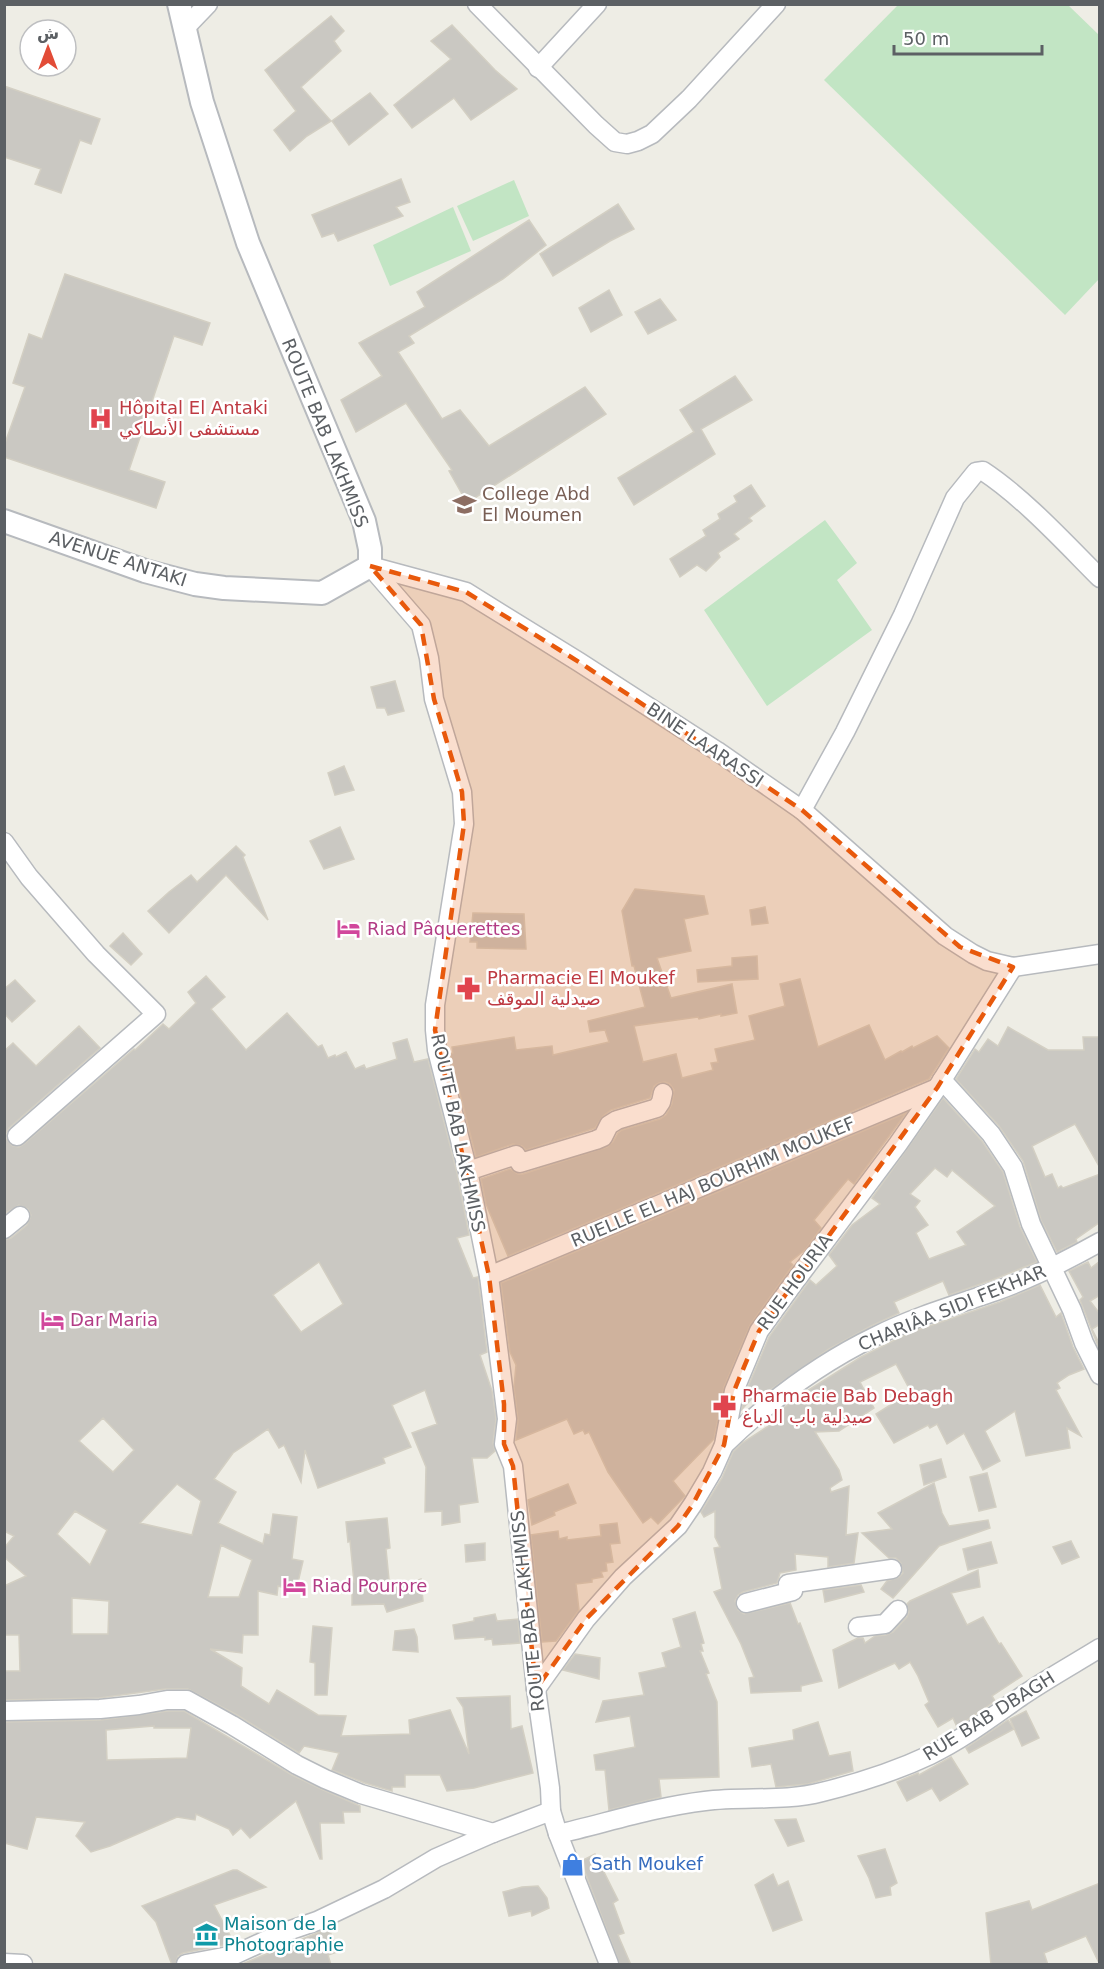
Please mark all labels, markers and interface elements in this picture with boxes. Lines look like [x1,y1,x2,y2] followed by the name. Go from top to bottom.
[18,18,78,78] north arrow
[894,18,1042,56] scale bar
[37,24,59,43] text: ش
[903,28,949,49] text: 50 m
[278,335,373,531] street label: ROUTE BAB LAKHMISS
[119,397,268,440] place label: Hôpital El Antaki مستشفى الأنطاكي
[88,405,114,431] hospital icon: Hôpital El Antaki مستشفى الأنطاكي
[482,483,590,525] place label: College Abd El Moumen
[451,491,477,517] school or university icon: College Abd El Moumen
[47,526,190,591] street label: AVENUE ANTAKI
[643,698,768,791] street label: BINE LAARASSI
[336,916,362,942] hotel icon: Riad Pâquerettes
[367,918,520,939] place label: Riad Pâquerettes
[487,967,676,1010] place label: Pharmacie El Moukef صيدلية الموقف
[456,975,482,1001] pharmacy icon: Pharmacie El Moukef صيدلية الموقف
[427,1032,490,1234] street label: ROUTE BAB LAKHMISS
[568,1112,858,1251] street label: RUELLE EL HAJ BOURHIM MOUKEF
[753,1229,837,1334] street label: RUE HOURIA
[855,1260,1049,1355] street label: CHARIÂA SIDI FEKHAR
[39,1307,65,1333] hotel icon: Dar Maria
[70,1309,158,1330] place label: Dar Maria
[742,1385,953,1428] place label: Pharmacie Bab Debagh صيدلية باب الدباغ
[711,1393,737,1419] pharmacy icon: Pharmacie Bab Debagh صيدلية باب الدباغ
[506,1509,549,1713] street label: ROUTE BAB LAKHMISS
[281,1573,307,1599] hotel icon: Riad Pourpre
[312,1575,427,1596] place label: Riad Pourpre
[919,1667,1058,1765] street label: RUE BAB DBAGH
[560,1851,586,1877] shop icon: Sath Moukef
[591,1853,703,1874] place label: Sath Moukef
[224,1913,344,1955] place label: Maison de la Photographie
[193,1921,219,1947] museum icon: Maison de la Photographie

